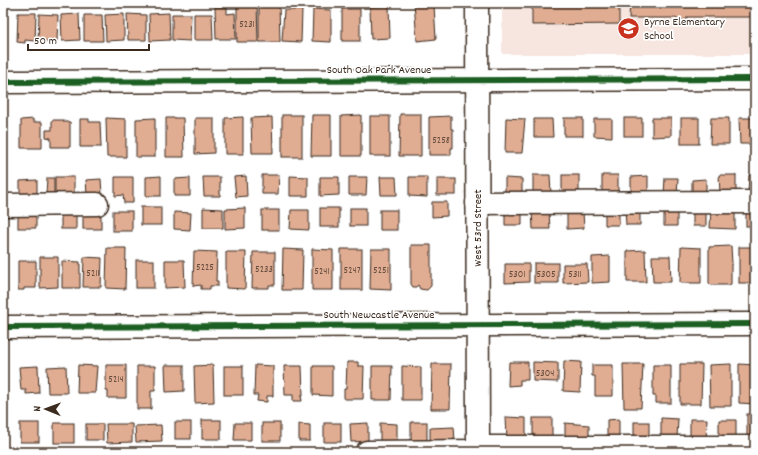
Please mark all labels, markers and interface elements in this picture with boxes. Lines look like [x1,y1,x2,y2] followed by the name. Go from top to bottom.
[644,14,726,45] place label: Byrne Elementary School
[616,15,642,41] school or university icon: Byrne Elementary School
[239,18,255,32] house number: 5231
[28,26,149,52] scale bar
[34,33,57,50] text: 50 m
[327,62,431,79] street label: South Oak Park Avenue
[432,134,450,148] house number: 5258
[470,189,487,267] street label: West 53rd Street
[196,261,214,275] house number: 5225
[255,263,273,277] house number: 5233
[344,264,361,278] house number: 5247
[373,264,389,278] house number: 5251
[314,265,330,279] house number: 5241
[86,267,100,281] house number: 5211
[509,268,525,282] house number: 5301
[536,268,556,282] house number: 5305
[568,268,582,282] house number: 5311
[323,307,435,324] street label: South Newcastle Avenue
[536,367,554,381] house number: 5304
[108,373,124,387] house number: 5214
[26,389,66,429] north arrow
[30,405,46,412] text: N

